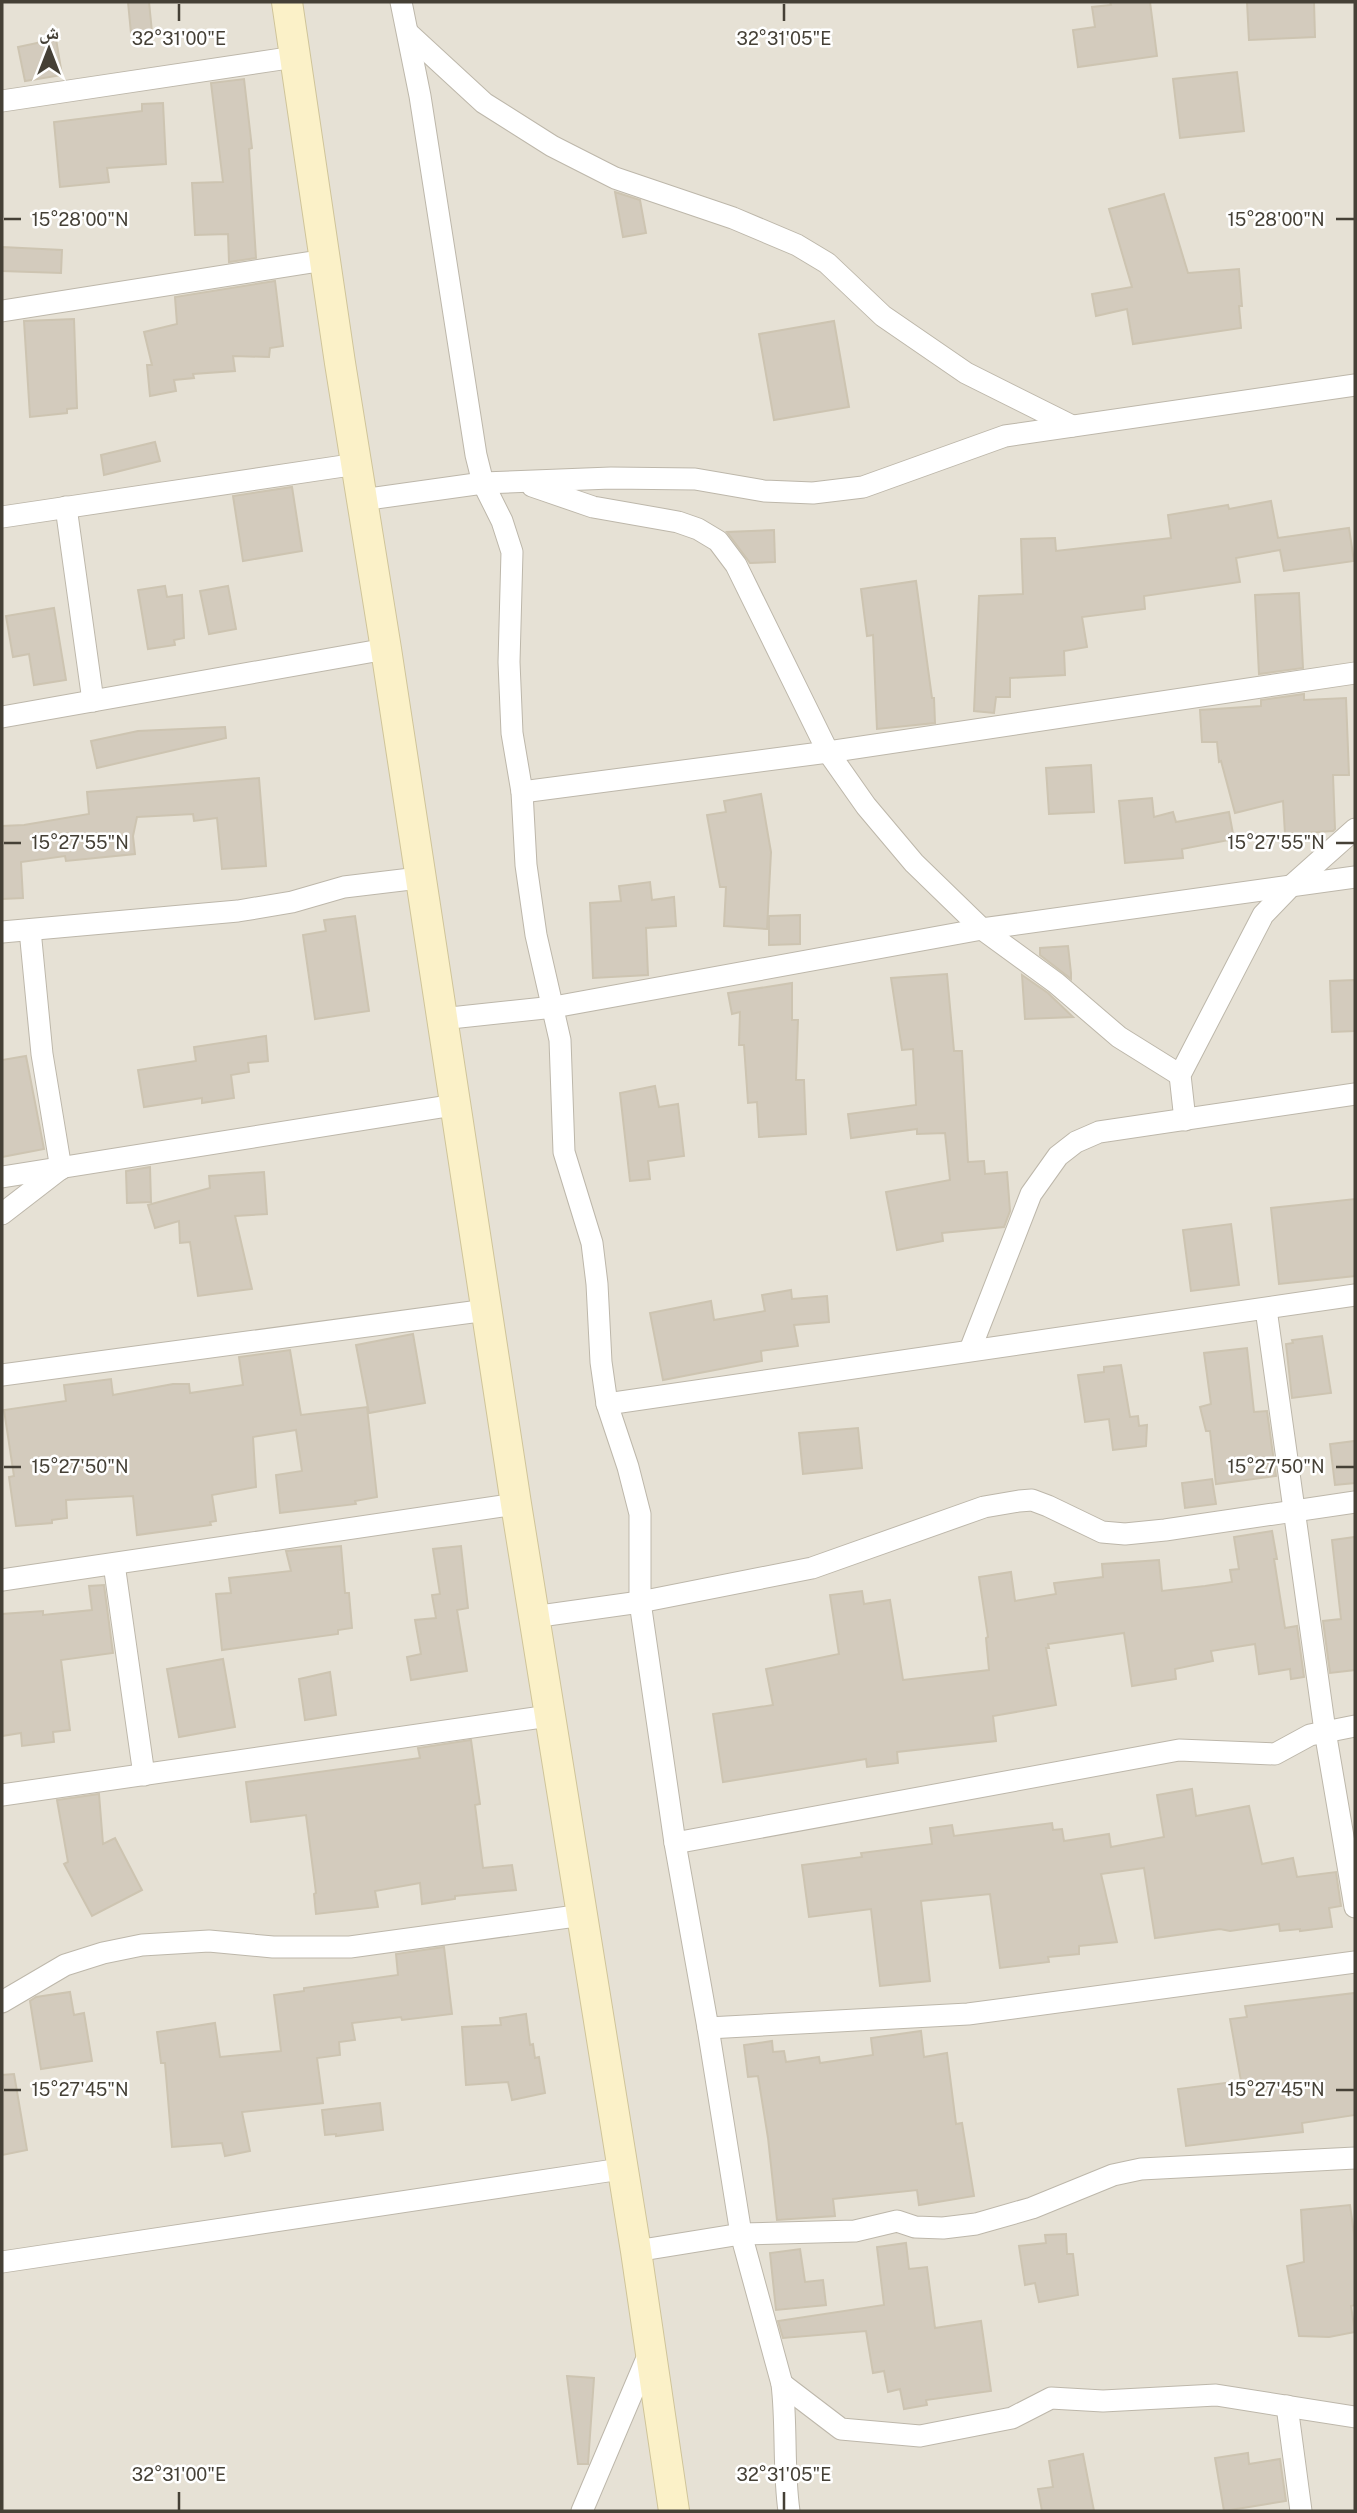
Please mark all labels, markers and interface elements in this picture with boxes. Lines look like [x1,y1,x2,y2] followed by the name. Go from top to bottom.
[14,14,84,84] north arrow
[39,21,59,44] text: ش
[132,28,226,49] text: 32°31'00"E
[737,28,831,49] text: 32°31'05"E
[31,209,129,230] text: 15°28'00"N
[1227,209,1325,230] text: 15°28'00"N
[31,832,129,853] text: 15°27'55"N
[1227,832,1325,853] text: 15°27'55"N
[32,1456,128,1477] text: 15°27'50"N
[1228,1456,1324,1477] text: 15°27'50"N
[31,2079,129,2100] text: 15°27'45"N
[1227,2079,1325,2100] text: 15°27'45"N
[132,2464,226,2485] text: 32°31'00"E
[737,2464,831,2485] text: 32°31'05"E

